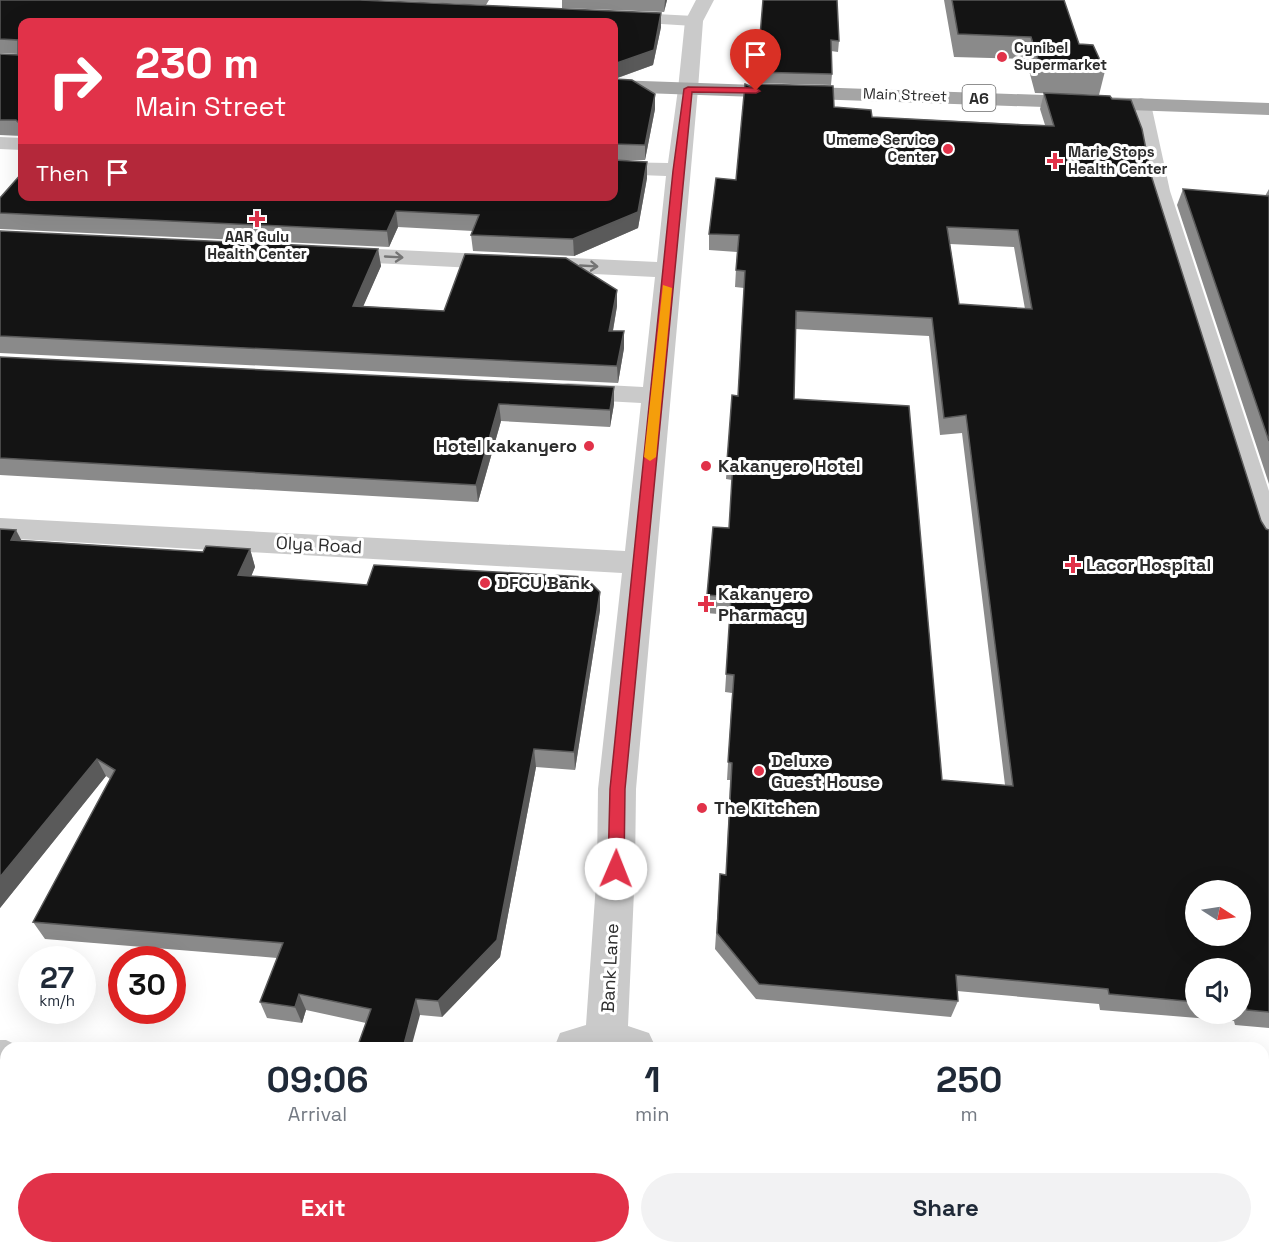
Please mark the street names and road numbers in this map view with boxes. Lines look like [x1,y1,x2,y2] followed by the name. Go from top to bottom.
[863,84,947,105] street label: Main Street
[962,85,996,111] road number: A6
[275,531,363,558] street label: Olya Road
[596,923,623,1013] street label: Bank Lane

